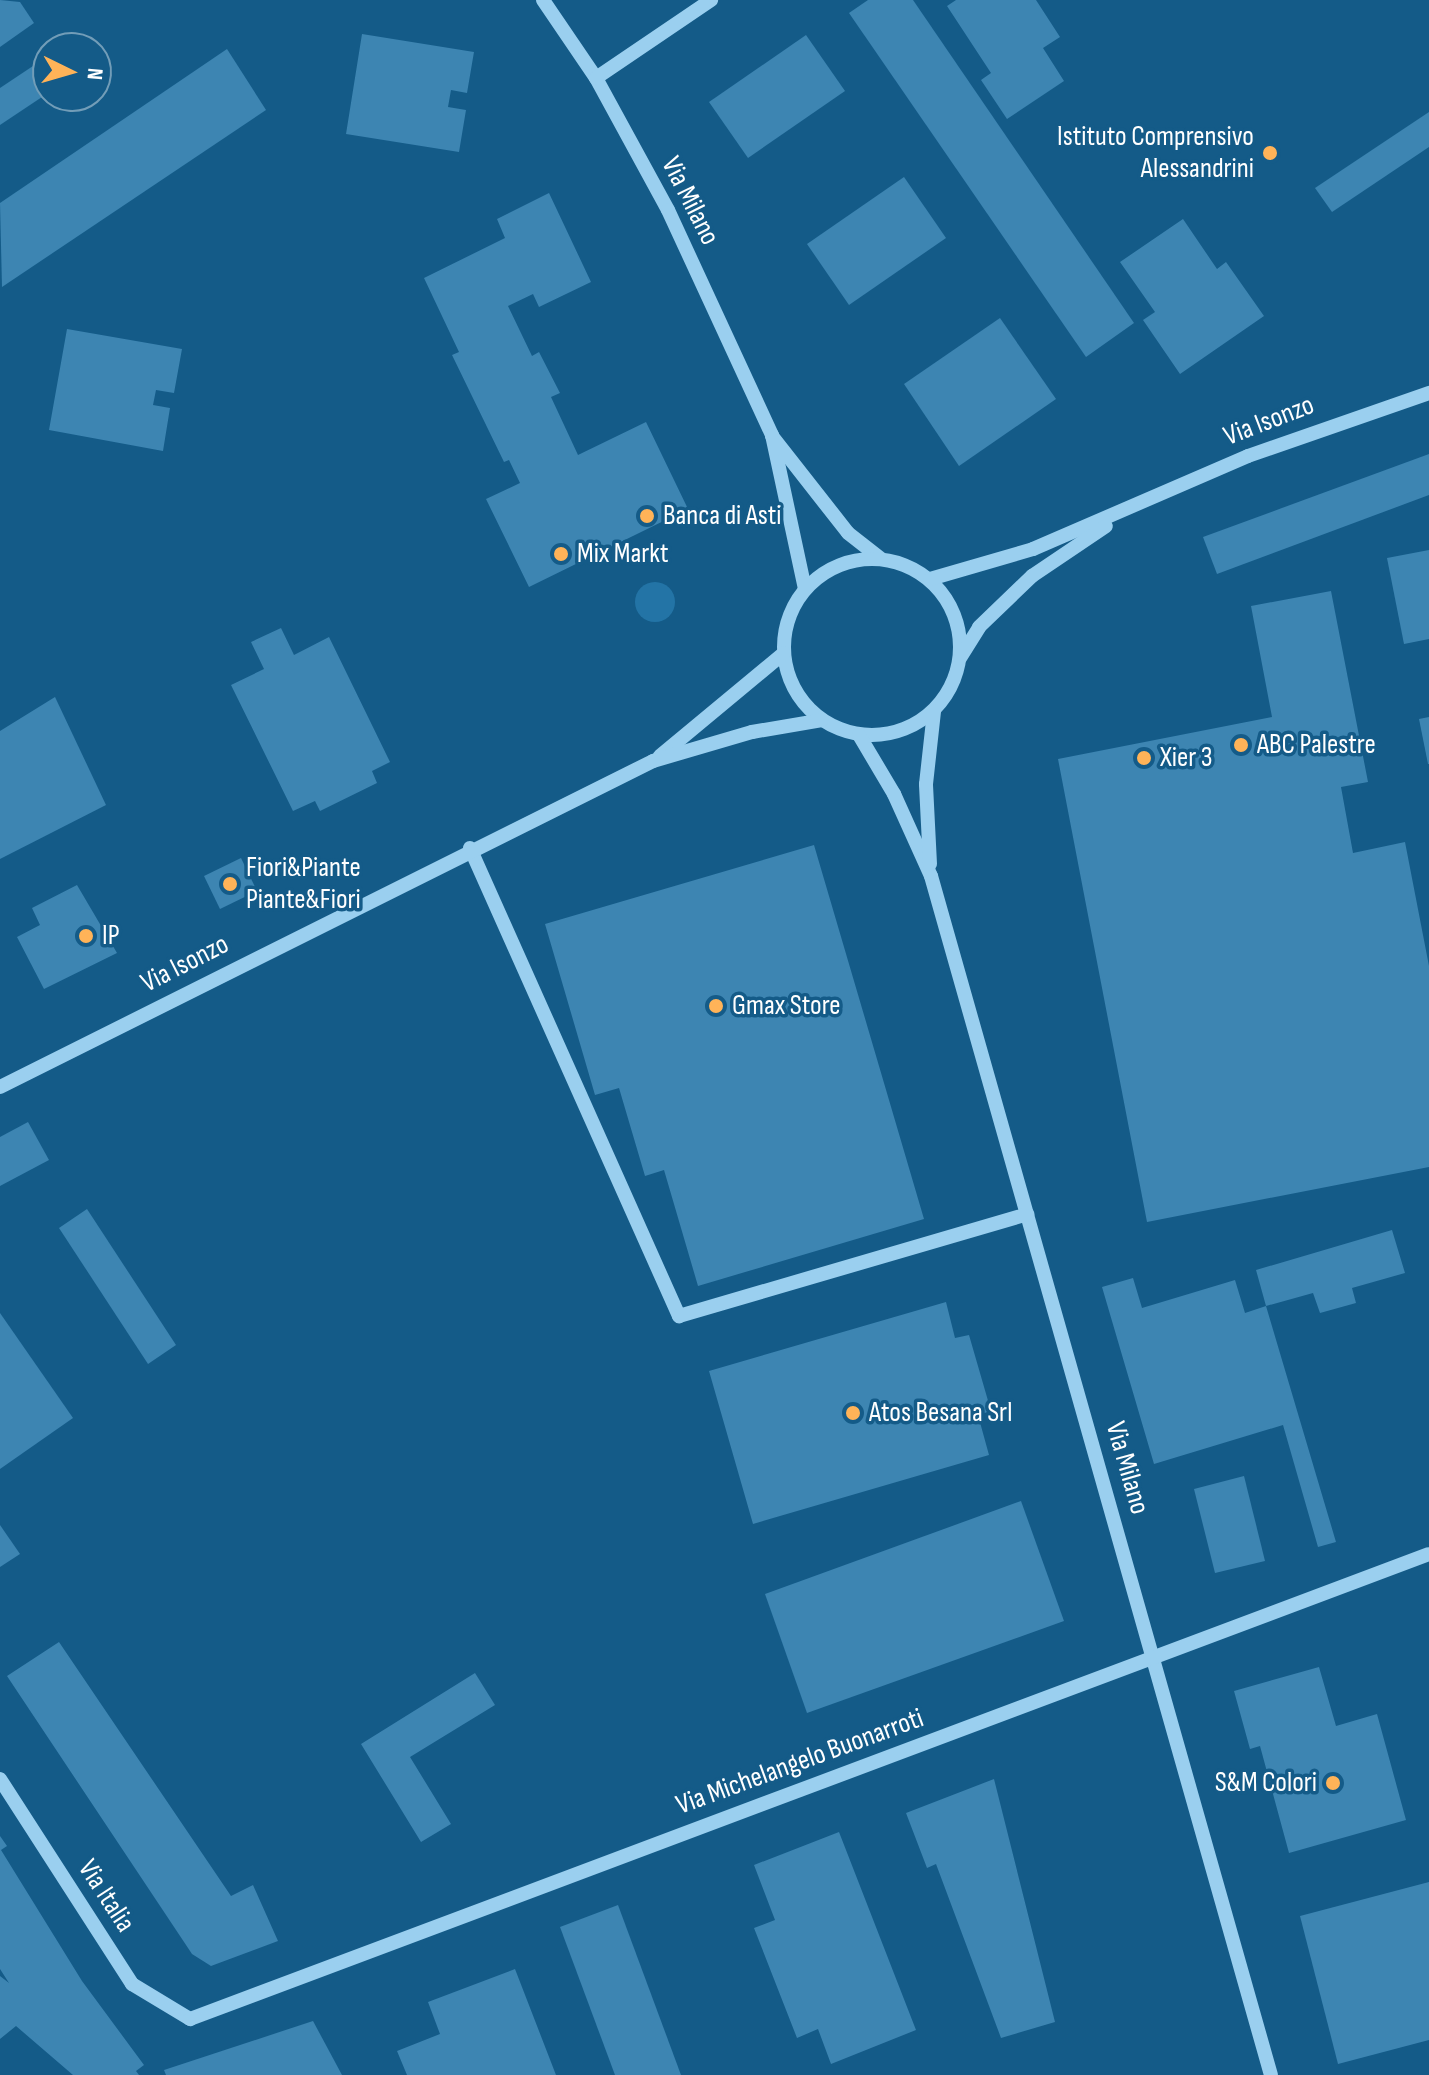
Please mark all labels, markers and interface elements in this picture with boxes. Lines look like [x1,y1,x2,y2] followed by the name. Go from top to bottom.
[32,32,112,112] north arrow
[80,67,108,81] text: N
[1057,120,1254,186] place label: Istituto Comprensivo Alessandrini
[1261,144,1279,162] marker: Istituto Comprensivo Alessandrini
[654,151,726,251] street label: Via Milano
[1219,389,1319,453] street label: Via Isonzo
[663,499,782,533] place label: Banca di Asti
[638,507,656,525] marker: Banca di Asti
[577,537,669,571] place label: Mix Markt
[552,545,570,563] marker: Mix Markt
[1257,728,1376,762] place label: ABC Palestre
[1232,736,1250,754] marker: ABC Palestre
[1160,741,1212,775] place label: Xier 3
[1135,749,1153,767] marker: Xier 3
[246,851,361,917] place label: Fiori&Piante Piante&Fiori
[221,875,239,893] marker: Fiori&Piante Piante&Fiori
[102,919,119,953] place label: IP
[77,927,95,945] marker: IP
[136,928,234,1000] street label: Via Isonzo
[732,989,840,1023] place label: Gmax Store
[707,997,725,1015] marker: Gmax Store
[869,1396,1012,1430] place label: Atos Besana Srl
[844,1404,862,1422] marker: Atos Besana Srl
[1098,1418,1156,1518] street label: Via Milano
[672,1702,928,1822] street label: Via Michelangelo Buonarroti
[1215,1766,1317,1800] place label: S&M Colori
[1324,1774,1342,1792] marker: S&M Colori
[70,1853,142,1939] street label: Via Italia

